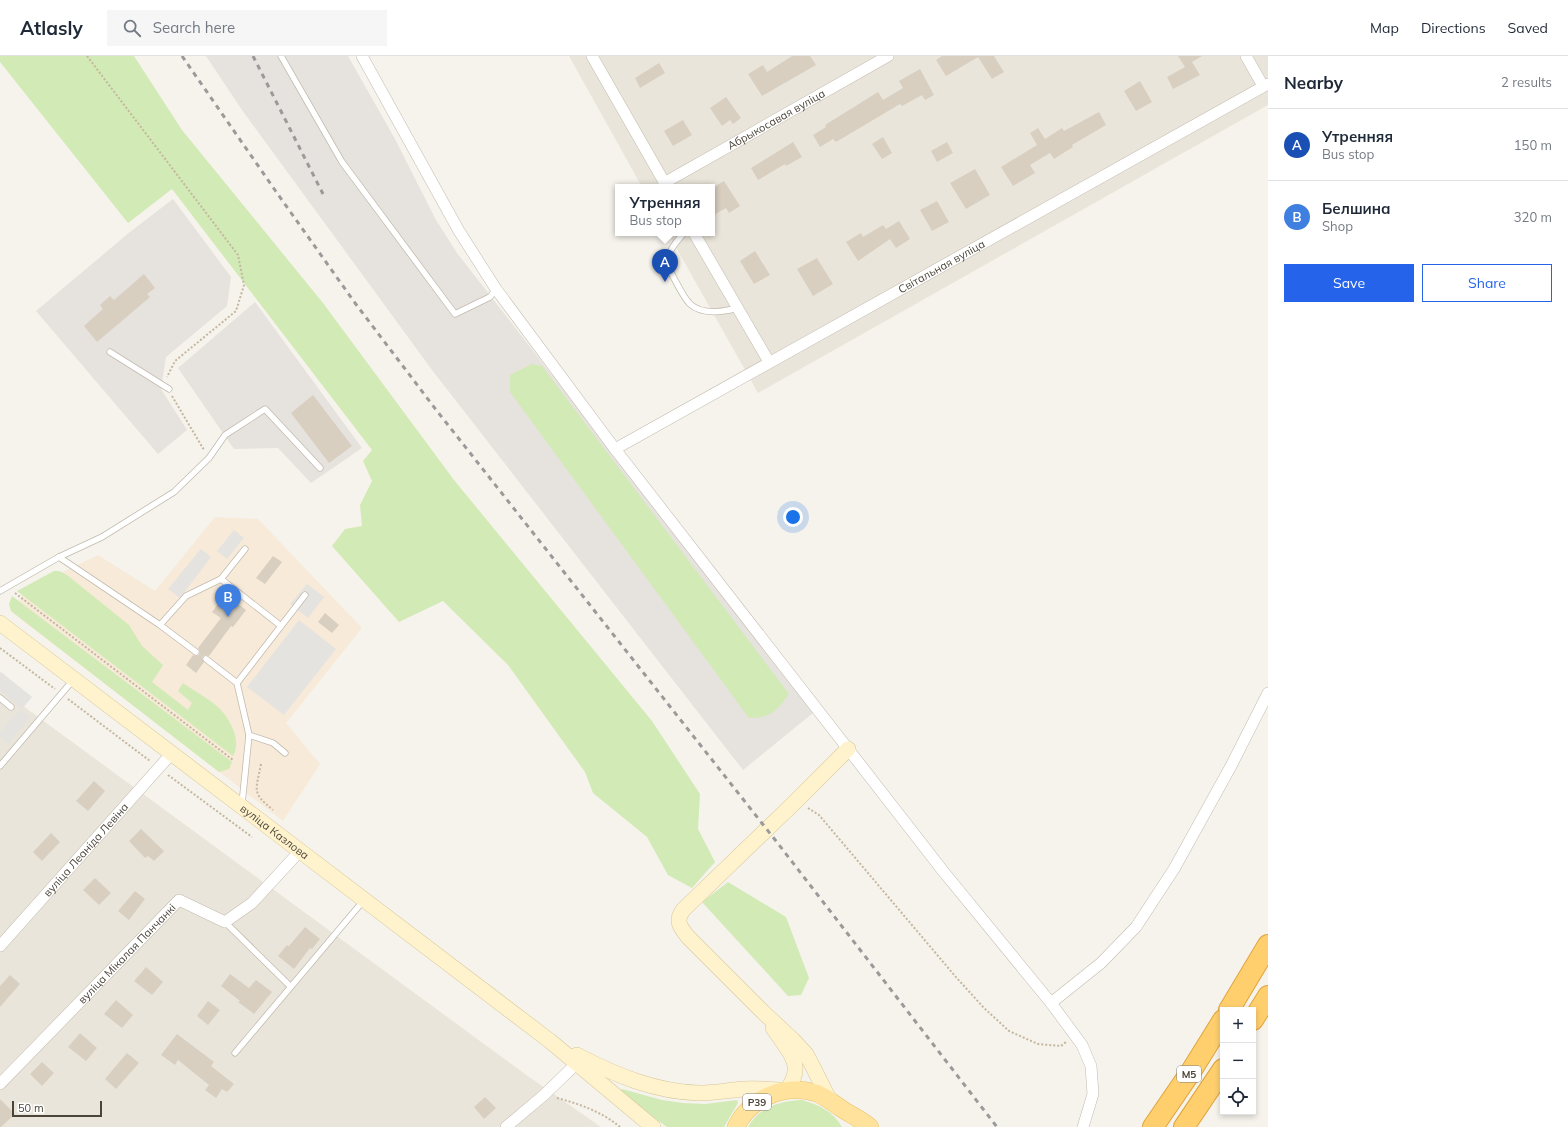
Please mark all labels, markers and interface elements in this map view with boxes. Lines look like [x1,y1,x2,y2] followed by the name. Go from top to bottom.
[107,10,387,46] search box
[20,16,83,40] text: Atlasly
[121,17,143,39] icon: search
[153,18,235,37] text: Search here
[1370,19,1399,37] text: Map
[1421,19,1486,37] text: Directions
[1508,19,1548,37] text: Saved
[1284,72,1343,93] text: Nearby
[1501,74,1552,90] text: 2 results
[725,86,828,153] street label: Абрыкосавая вуліца
[1322,127,1393,146] text: Утренняя
[1292,137,1302,153] text: A
[1514,137,1552,153] text: 150 m
[1322,146,1374,162] text: Bus stop
[615,184,715,236] popup
[630,193,700,212] text: Утренняя
[1322,199,1391,218] text: Белшина
[1293,209,1301,225] text: B
[1514,209,1552,225] text: 320 m
[630,212,682,228] text: Bus stop
[1322,218,1353,234] text: Shop
[896,237,987,296] street label: Світальная вуліца
[652,249,678,282] pin: A
[1284,264,1414,302] button: Save
[1422,264,1552,302] button: Share
[783,507,803,527] your location
[215,584,241,617] pin: B
[40,800,131,899] street label: вуліца Леаніда Левіна
[238,801,312,862] street label: вуліца Казлова
[75,901,179,1006] street label: вуліца Мікалая Панчанкі
[1220,1007,1256,1115] map controls
[1220,1007,1256,1043] button: +
[1220,1043,1256,1079] button: −
[1177,1066,1201,1082] road number: М5
[1220,1079,1256,1115] button: locate
[743,1094,771,1110] road number: Р39
[12,1099,102,1118] scale bar
[18,1101,44,1115] text: 50 m

